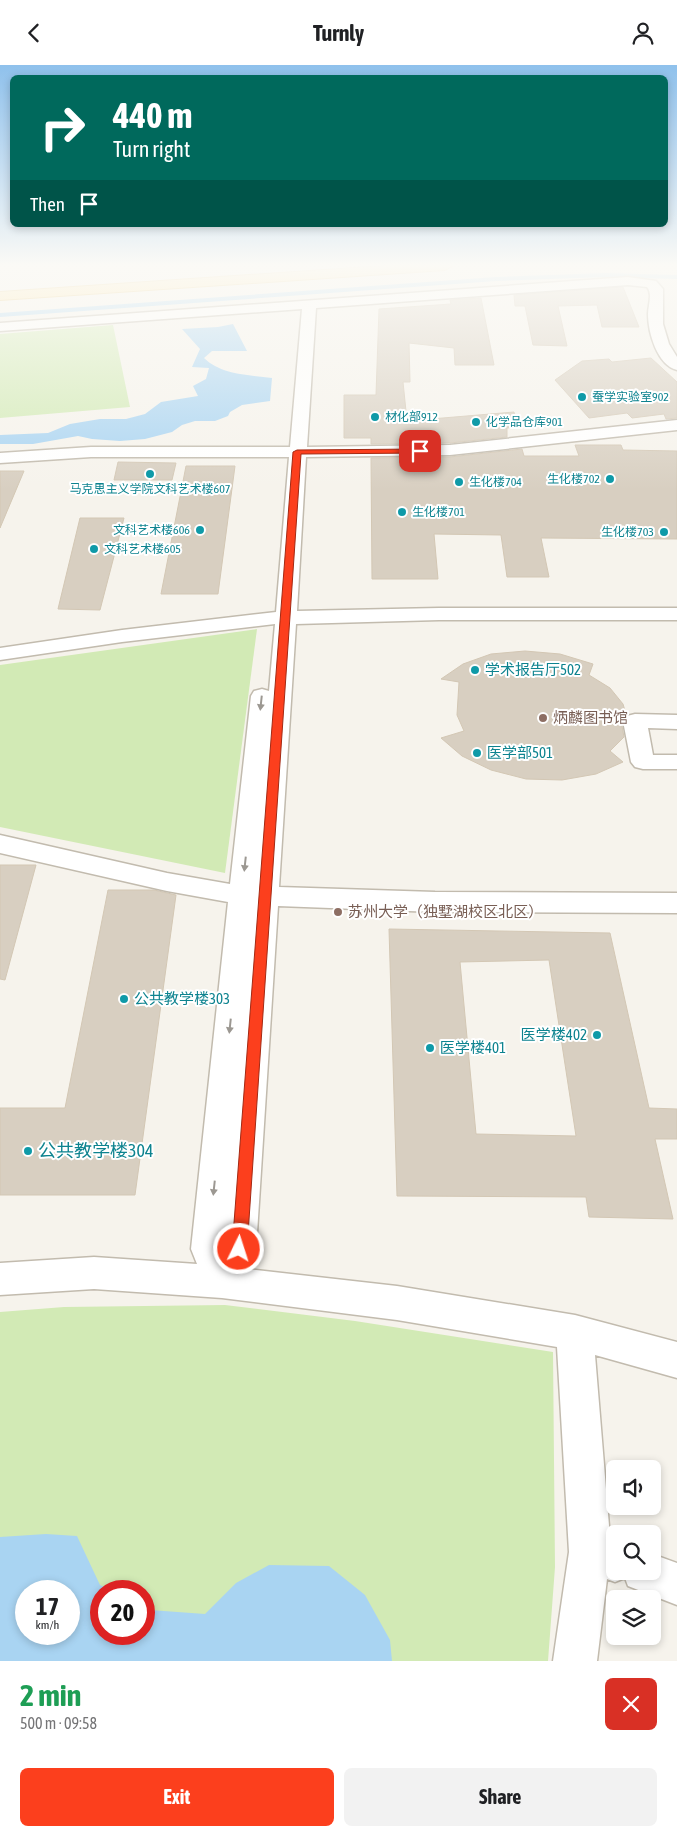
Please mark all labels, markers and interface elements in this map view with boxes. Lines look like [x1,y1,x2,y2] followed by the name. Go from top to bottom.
[20,19,48,47] icon: back
[629,19,657,47] icon: person
[313,20,364,46] text: Turnly
[30,95,95,160] icon: right
[113,95,192,135] text: 440 m
[113,136,190,162] text: Turn right
[75,190,103,218] icon: arrive
[30,193,65,215] text: Then
[592,390,669,404] place label: 蚕学实验室902
[576,391,588,403] marker: 蚕学实验室902
[385,410,438,424] place label: 材化部912
[369,411,381,423] marker: 材化部912
[486,415,563,429] place label: 化学品仓库901
[470,416,482,428] marker: 化学品仓库901
[399,430,441,472] pin
[406,437,434,465] icon: arrive
[144,468,156,480] marker: 马克思主义学院文科艺术楼607
[547,472,600,486] place label: 生化楼702
[604,473,616,485] marker: 生化楼702
[469,475,522,489] place label: 生化楼704
[453,476,465,488] marker: 生化楼704
[70,482,231,496] place label: 马克思主义学院文科艺术楼607
[412,505,465,519] place label: 生化楼701
[396,506,408,518] marker: 生化楼701
[113,523,190,537] place label: 文科艺术楼606
[194,524,206,536] marker: 文科艺术楼606
[601,525,654,539] place label: 生化楼703
[658,526,670,538] marker: 生化楼703
[104,542,181,556] place label: 文科艺术楼605
[88,543,100,555] marker: 文科艺术楼605
[485,661,581,678] place label: 学术报告厅502
[469,664,481,676] marker: 学术报告厅502
[257,695,265,711] one-way arrow
[553,709,628,726] place label: 炳麟图书馆
[537,712,549,724] marker: 炳麟图书馆
[487,744,553,761] place label: 医学部501
[471,747,483,759] marker: 医学部501
[241,857,249,873] one-way arrow
[348,903,543,920] place label: 苏州大学（独墅湖校区北区）
[332,906,344,918] marker: 苏州大学（独墅湖校区北区）
[134,990,230,1007] place label: 公共教学楼303
[118,993,130,1005] marker: 公共教学楼303
[225,1018,233,1034] one-way arrow
[521,1026,587,1043] place label: 医学楼402
[591,1029,603,1041] marker: 医学楼402
[440,1039,506,1056] place label: 医学楼401
[424,1042,436,1054] marker: 医学楼401
[38,1140,153,1161] place label: 公共教学楼304
[22,1145,34,1157] marker: 公共教学楼304
[209,1180,217,1196] one-way arrow
[212,1222,264,1274] position arrow
[606,1460,661,1645] map controls
[606,1460,661,1515] button: sound
[606,1525,661,1580] button: search
[90,1580,155,1645] speed limit sign: 20
[606,1590,661,1645] button: layers
[36,1592,59,1620] text: 17
[36,1618,59,1632] text: km/h
[20,1678,81,1712] text: 2 min
[605,1678,657,1730] button: close
[20,1714,97,1732] text: 500 m · 09:58
[20,1768,334,1826] button: Exit
[344,1768,657,1826] button: Share

